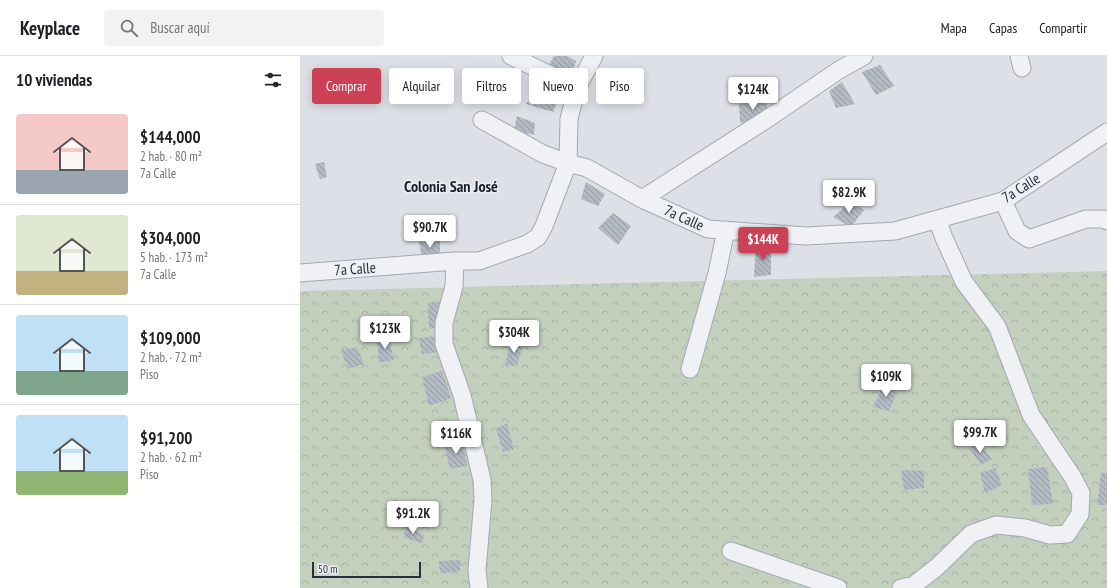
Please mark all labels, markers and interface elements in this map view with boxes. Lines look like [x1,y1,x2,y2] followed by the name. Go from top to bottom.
[104,10,384,46] search box
[20,16,80,40] text: Keyplace
[118,17,140,39] icon: search
[150,18,210,37] text: Buscar aquí
[941,19,967,37] text: Mapa
[989,19,1017,37] text: Capas
[1039,19,1087,37] text: Compartir
[312,68,381,104] chip: Comprar
[389,68,454,104] chip: Alquilar
[462,68,521,104] chip: Filtros
[529,68,588,104] chip: Nuevo
[596,68,644,104] chip: Piso
[16,69,92,91] text: 10 viviendas
[262,69,284,91] icon: filters
[725,77,781,111] pin: $124K
[737,81,769,98] text: $124K
[140,126,201,148] text: $144,000
[48,130,96,178] icon: home
[140,148,202,165] text: 2 hab. · 80 m²
[140,165,176,182] text: 7a Calle
[998,168,1043,207] street label: 7a Calle
[404,176,498,196] district label: Colonia San José
[816,180,882,214] pin: $82.9K
[832,184,866,201] text: $82.9K
[661,200,707,235] street label: 7a Calle
[397,215,463,249] pin: $90.7K
[413,219,447,236] text: $90.7K
[140,227,201,249] text: $304,000
[735,227,791,261] pin: $144K
[48,231,96,279] icon: home
[747,231,779,248] text: $144K
[140,249,208,266] text: 5 hab. · 173 m²
[334,258,376,279] street label: 7a Calle
[140,266,176,283] text: 7a Calle
[357,316,413,350] pin: $123K
[369,320,401,337] text: $123K
[486,320,542,354] pin: $304K
[498,324,530,341] text: $304K
[140,327,201,349] text: $109,000
[48,331,96,379] icon: home
[140,349,202,366] text: 2 hab. · 72 m²
[858,364,914,398] pin: $109K
[140,366,159,383] text: Piso
[870,368,902,385] text: $109K
[947,420,1013,454] pin: $99.7K
[428,421,484,455] pin: $116K
[963,424,997,441] text: $99.7K
[440,425,472,442] text: $116K
[140,427,192,449] text: $91,200
[48,431,96,479] icon: home
[140,449,202,466] text: 2 hab. · 62 m²
[140,466,159,483] text: Piso
[380,501,446,535] pin: $91.2K
[396,505,430,522] text: $91.2K
[312,560,421,579] scale bar
[318,562,337,576] text: 50 m

